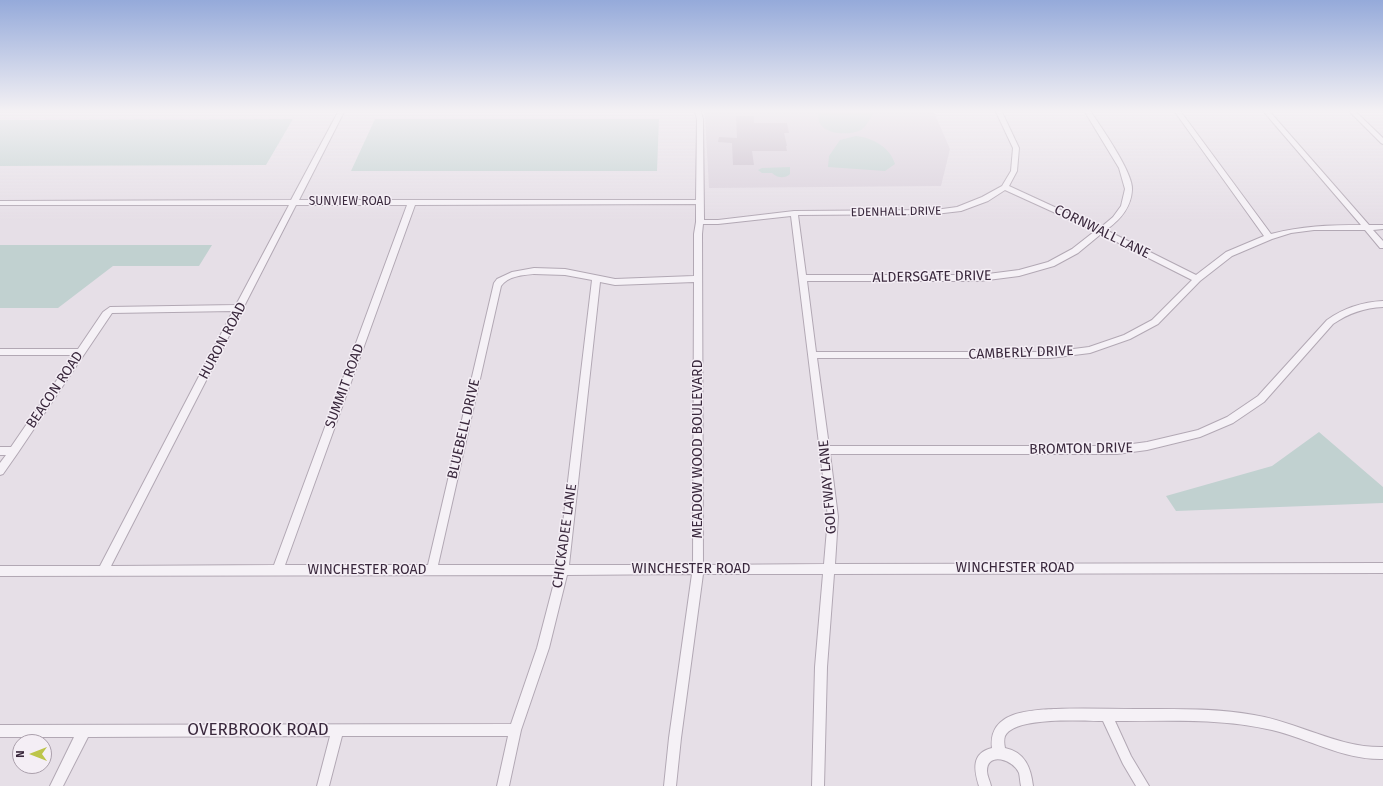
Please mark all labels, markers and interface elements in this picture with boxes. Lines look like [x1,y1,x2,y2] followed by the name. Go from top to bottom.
[309,195,391,209] street label: SUNVIEW ROAD
[1051,202,1153,262] street label: CORNWALL LANE
[851,204,941,220] street label: EDENHALL DRIVE
[872,268,992,286] street label: ALDERSGATE DRIVE
[196,300,250,382] street label: HURON ROAD
[322,341,368,431] street label: SUMMIT ROAD
[968,343,1074,363] street label: CAMBERLY DRIVE
[23,348,87,432] street label: BEACON ROAD
[690,359,706,539] street label: MEADOW WOOD BOULEVARD
[444,377,484,481] street label: BLUEBELL DRIVE
[816,439,840,535] street label: GOLFWAY LANE
[1029,440,1133,458] street label: BROMTON DRIVE
[549,483,581,589] street label: CHICKADEE LANE
[955,560,1075,576] street label: WINCHESTER ROAD
[631,561,751,577] street label: WINCHESTER ROAD
[307,562,427,578] street label: WINCHESTER ROAD
[187,720,329,740] street label: OVERBROOK ROAD
[12,734,52,774] north arrow
[14,750,27,758] text: N

